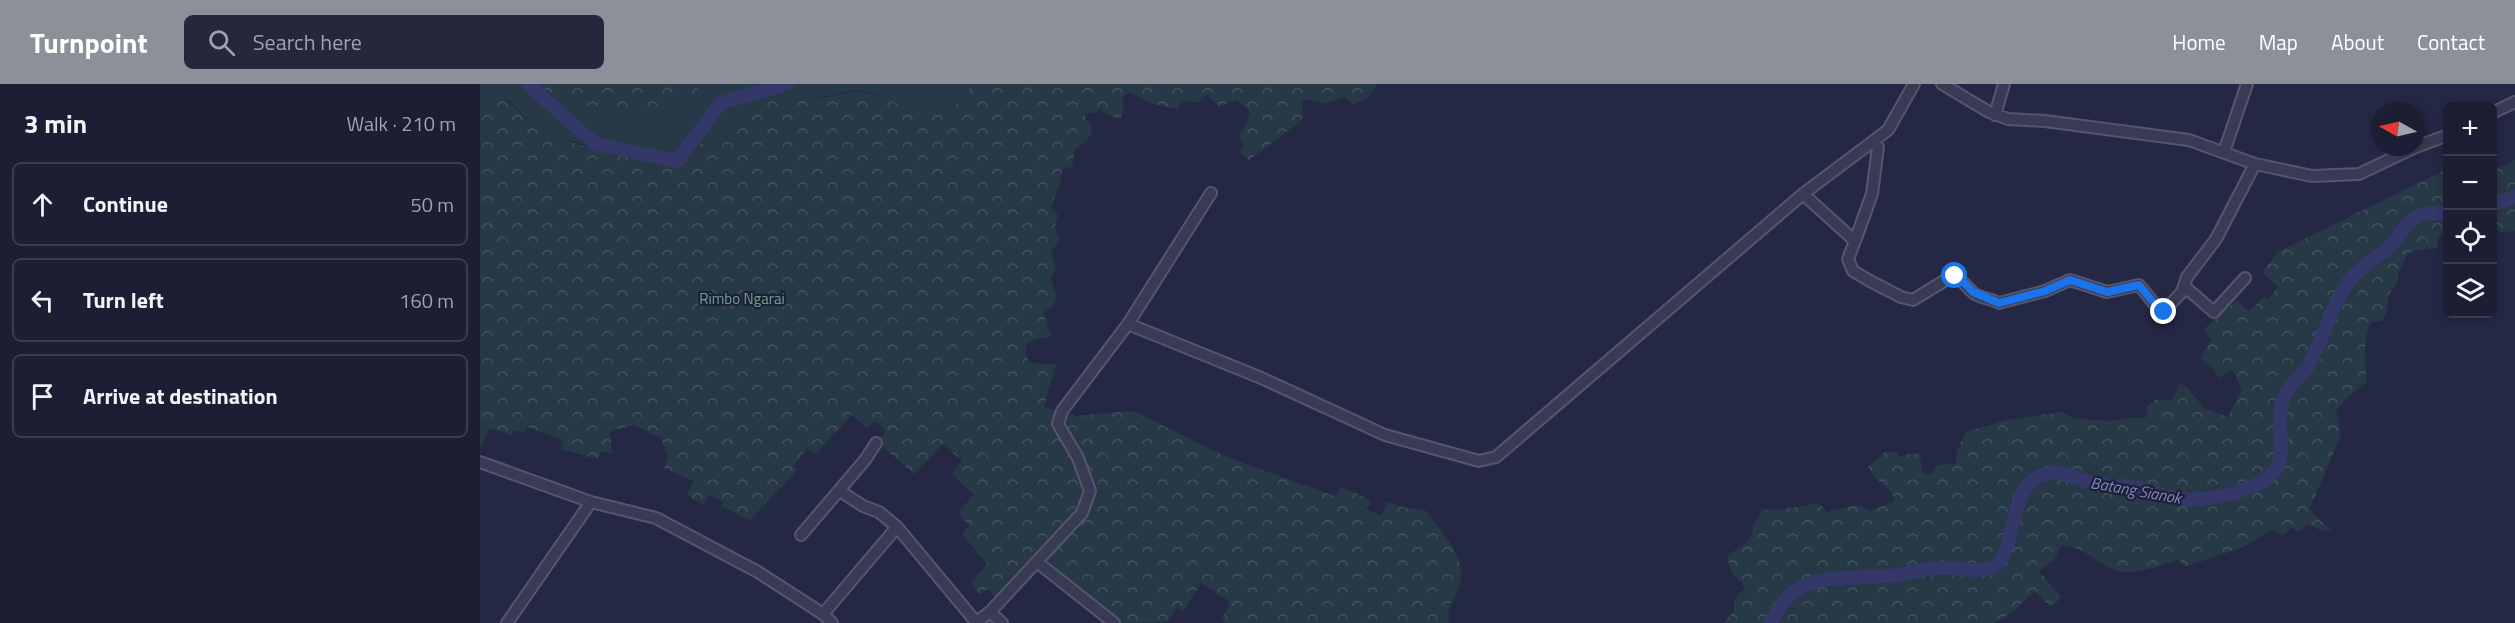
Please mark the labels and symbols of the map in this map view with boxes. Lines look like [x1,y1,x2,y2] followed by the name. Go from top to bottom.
[2371,102,2425,156] north arrow
[1941,262,1967,288] route start
[699,287,785,310] park label: Rimbo Ngarai
[2150,298,2176,324] route end
[2089,470,2185,510] water label: Batang Sianok

